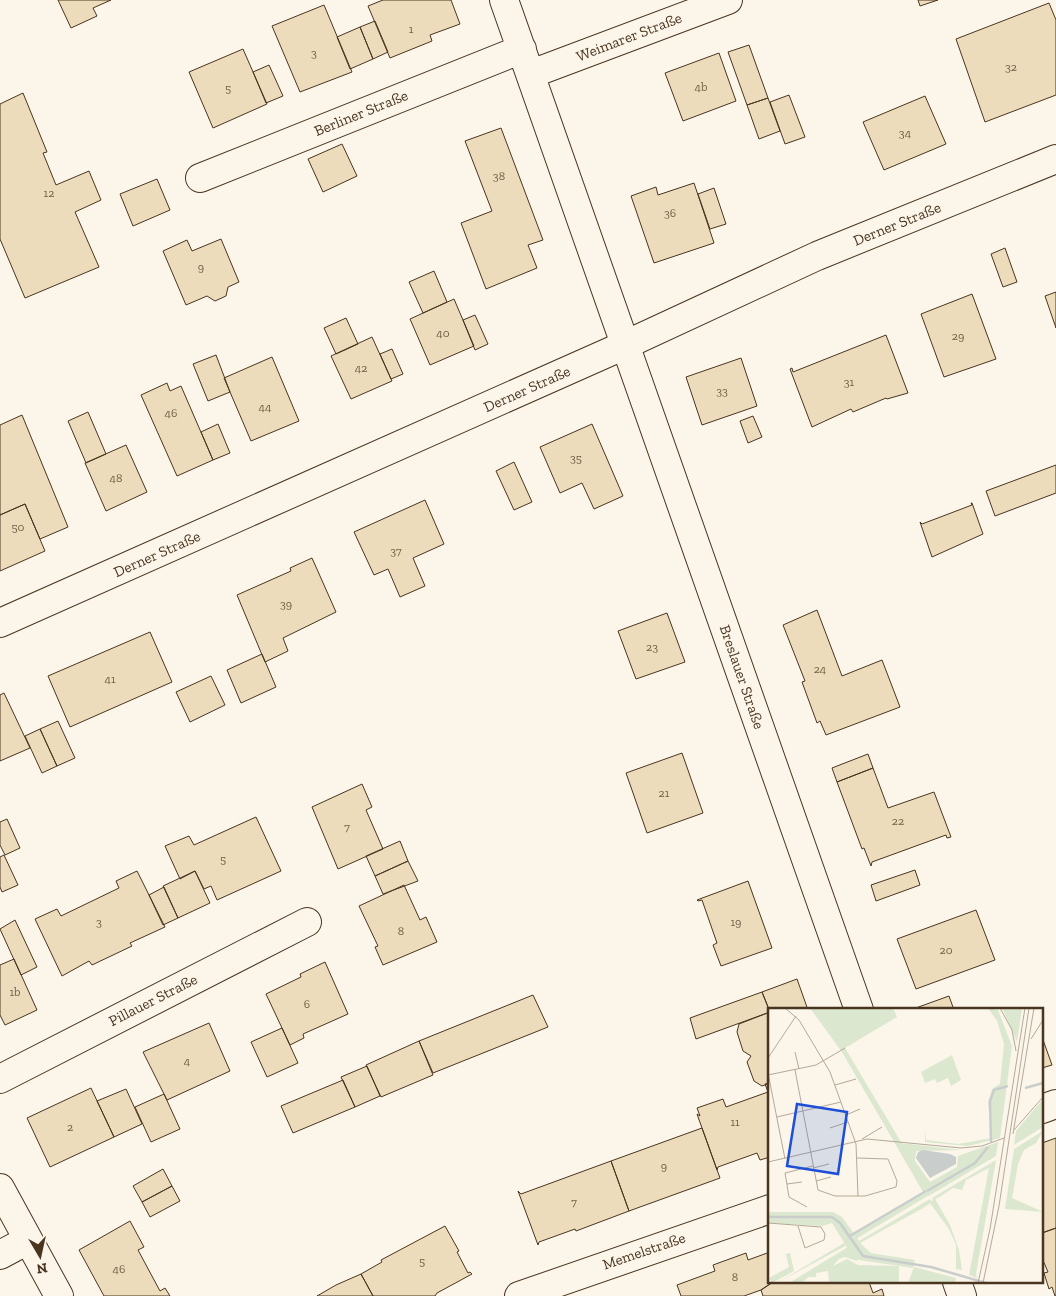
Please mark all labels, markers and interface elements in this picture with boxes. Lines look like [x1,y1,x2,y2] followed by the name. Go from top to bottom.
[574,9,684,65] street label: Weimarer Straße
[409,22,414,36] house number: 1
[311,46,317,60] house number: 3
[1005,60,1017,74] house number: 32
[695,80,707,94] house number: 4b
[225,81,231,95] house number: 5
[311,86,411,140] street label: Berliner Straße
[899,126,912,140] house number: 34
[493,169,505,183] house number: 38
[44,186,54,200] house number: 12
[851,198,943,250] street label: Derner Straße
[664,206,676,220] house number: 36
[198,260,204,274] house number: 9
[436,326,450,340] house number: 40
[952,329,964,343] house number: 29
[355,361,367,375] house number: 42
[481,362,573,416] street label: Derner Straße
[844,375,855,389] house number: 31
[716,384,728,398] house number: 33
[259,400,272,414] house number: 44
[165,406,177,420] house number: 46
[570,451,582,465] house number: 35
[110,471,122,485] house number: 48
[11,520,25,534] house number: 50
[111,527,203,581] street label: Derner Straße
[390,544,402,558] house number: 37
[280,597,292,611] house number: 39
[716,622,768,732] street label: Breslauer Straße
[646,640,658,654] house number: 23
[814,662,827,676] house number: 24
[104,672,116,686] house number: 41
[659,786,670,800] house number: 21
[892,814,904,828] house number: 22
[344,820,350,834] house number: 7
[220,852,226,866] house number: 5
[96,915,102,929] house number: 3
[731,915,742,929] house number: 19
[398,924,404,938] house number: 8
[939,943,953,957] house number: 20
[106,970,200,1030] street label: Pillauer Straße
[9,985,21,999] house number: 1b
[304,997,310,1011] house number: 6
[768,1008,1044,1284] inset map
[184,1054,191,1068] house number: 4
[730,1115,740,1129] house number: 11
[67,1120,73,1134] house number: 2
[661,1159,667,1173] house number: 9
[571,1195,577,1209] house number: 7
[600,1228,688,1274] street label: Memelstraße
[15,1231,65,1281] north arrow
[419,1254,425,1268] house number: 5
[35,1259,49,1278] text: N
[113,1262,125,1276] house number: 46
[732,1270,738,1284] house number: 8

